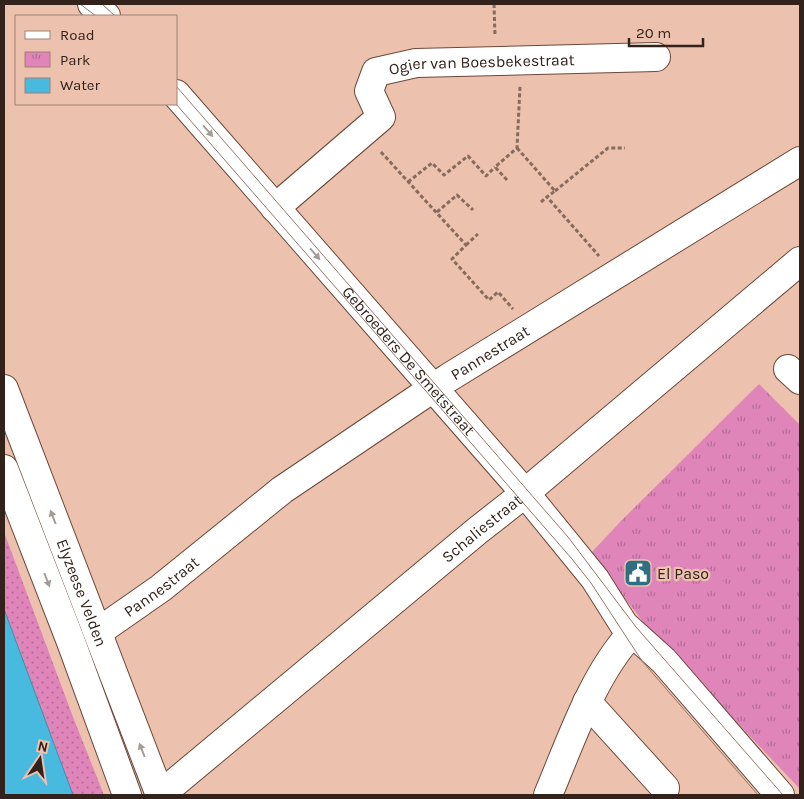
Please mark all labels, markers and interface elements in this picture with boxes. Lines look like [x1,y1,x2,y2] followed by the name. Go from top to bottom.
[15,15,178,105] legend
[629,15,703,47] scale bar
[636,24,671,42] text: 20 m
[60,26,95,44] text: Road
[387,50,575,79] street label: Ogier van Boesbekestraat
[60,51,90,69] text: Park
[60,76,101,94] text: Water
[203,124,214,137] one-way arrow
[309,247,321,259] one-way arrow
[338,282,479,439] street label: Gebroeders De Smetstraat
[447,321,533,384] street label: Pannestraat
[438,490,526,566] street label: Schaliestraat
[49,509,56,524] one-way arrow
[52,536,111,649] street label: Elyzeese Velden
[120,552,203,621] street label: Pannestraat
[623,558,653,588] public building icon: El Paso
[657,564,709,583] place label: El Paso
[44,572,51,587] one-way arrow
[15,734,65,784] north arrow
[36,737,50,756] text: N
[138,743,146,757] one-way arrow

